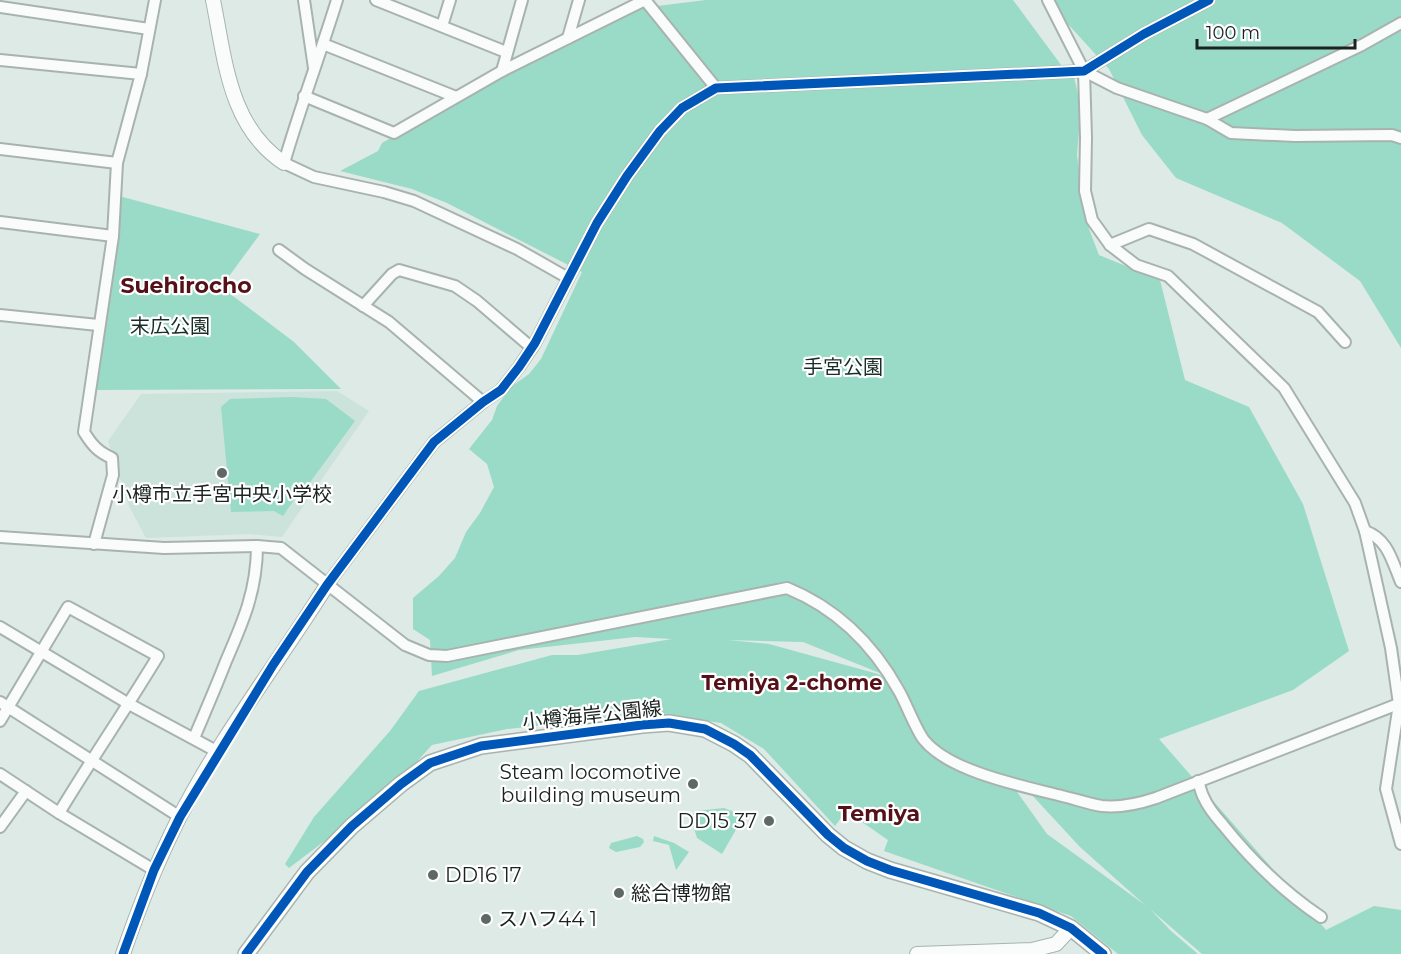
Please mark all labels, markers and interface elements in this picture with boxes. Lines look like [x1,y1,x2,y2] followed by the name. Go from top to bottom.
[1197,12,1354,50] scale bar
[1206,22,1260,44] text: 100 m
[120,272,252,299] district label: Suehirocho
[130,314,210,338] park label: 末広公園
[803,355,883,379] park label: 手宮公園
[215,466,229,480] marker: 小樽市立手宮中央小学校
[112,482,332,506] place label: 小樽市立手宮中央小学校
[701,670,883,695] district label: Temiya 2-chome
[521,696,663,734] street label: 小樽海岸公園線
[499,760,681,807] place label: Steam locomotive building museum
[686,777,700,791] marker: Steam locomotive building museum
[838,800,920,827] district label: Temiya
[678,809,757,833] place label: DD15 37
[762,814,776,828] marker: DD15 37
[445,863,521,887] place label: DD16 17
[426,868,440,882] marker: DD16 17
[631,881,731,905] place label: 総合博物館
[612,886,626,900] marker: 総合博物館
[498,907,597,931] place label: スハフ44 1
[479,912,493,926] marker: スハフ44 1

